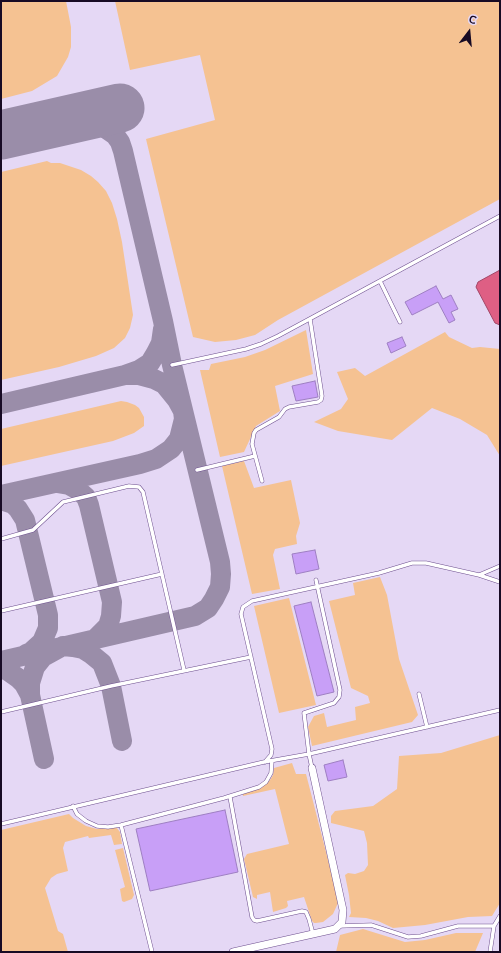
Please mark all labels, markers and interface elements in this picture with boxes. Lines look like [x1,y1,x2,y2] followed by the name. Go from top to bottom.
[449,12,489,52] north arrow
[467,12,478,28] text: С

